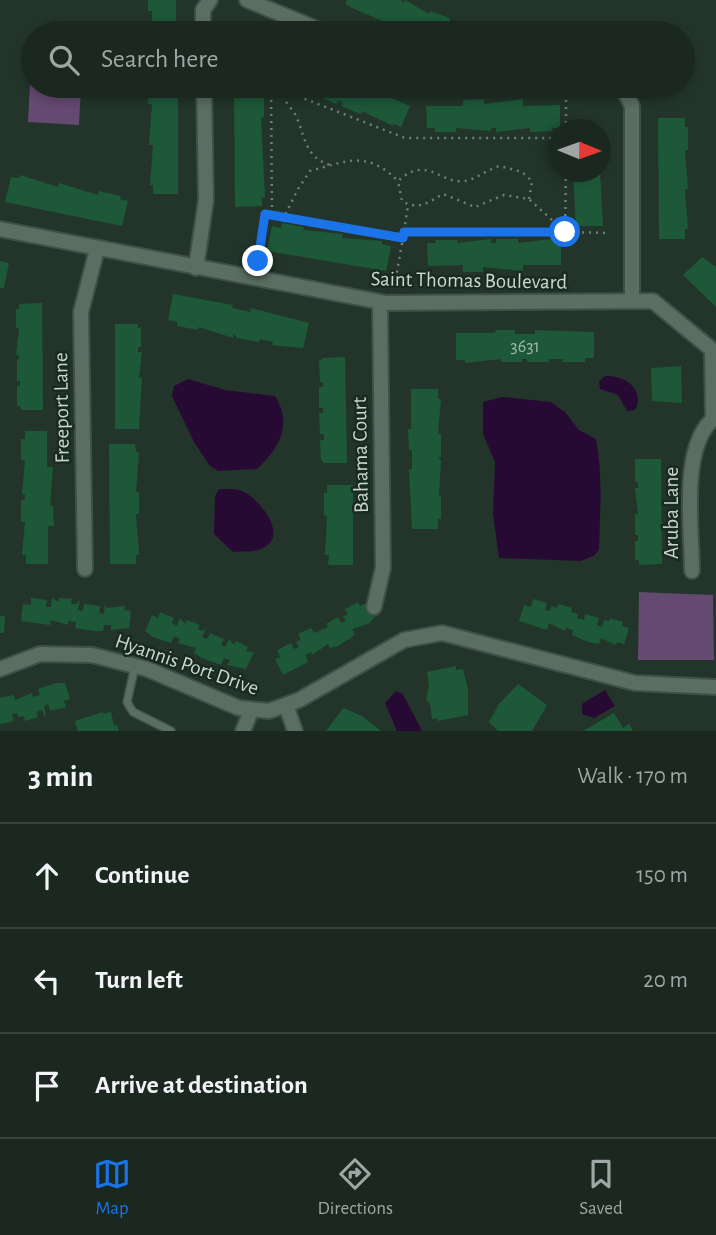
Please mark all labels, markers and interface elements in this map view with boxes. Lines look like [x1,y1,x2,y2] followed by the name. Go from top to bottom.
[21,21,695,98] search box
[45,41,83,79] icon: search
[101,46,219,72] text: Search here
[548,119,611,182] north arrow
[549,216,580,247] route start
[242,245,273,276] route end
[370,268,568,293] street label: Saint Thomas Boulevard
[510,338,540,356] house number: 3631
[50,352,73,464] street label: Freeport Lane
[349,396,372,513] street label: Bahama Court
[661,467,682,559] street label: Aruba Lane
[112,630,261,699] street label: Hyannis Port Drive
[28,762,93,792] text: 3 min
[577,765,688,788] text: Walk · 170 m
[28,857,66,895] icon: ahead
[95,862,190,888] text: Continue
[636,864,688,887] text: 150 m
[28,962,66,1000] icon: left
[95,967,183,993] text: Turn left
[643,969,688,992] text: 20 m
[28,1067,66,1105] icon: arrive
[95,1072,308,1098] text: Arrive at destination
[93,1155,131,1220] tab: Map
[317,1155,393,1220] tab: Directions
[579,1155,623,1220] tab: Saved

